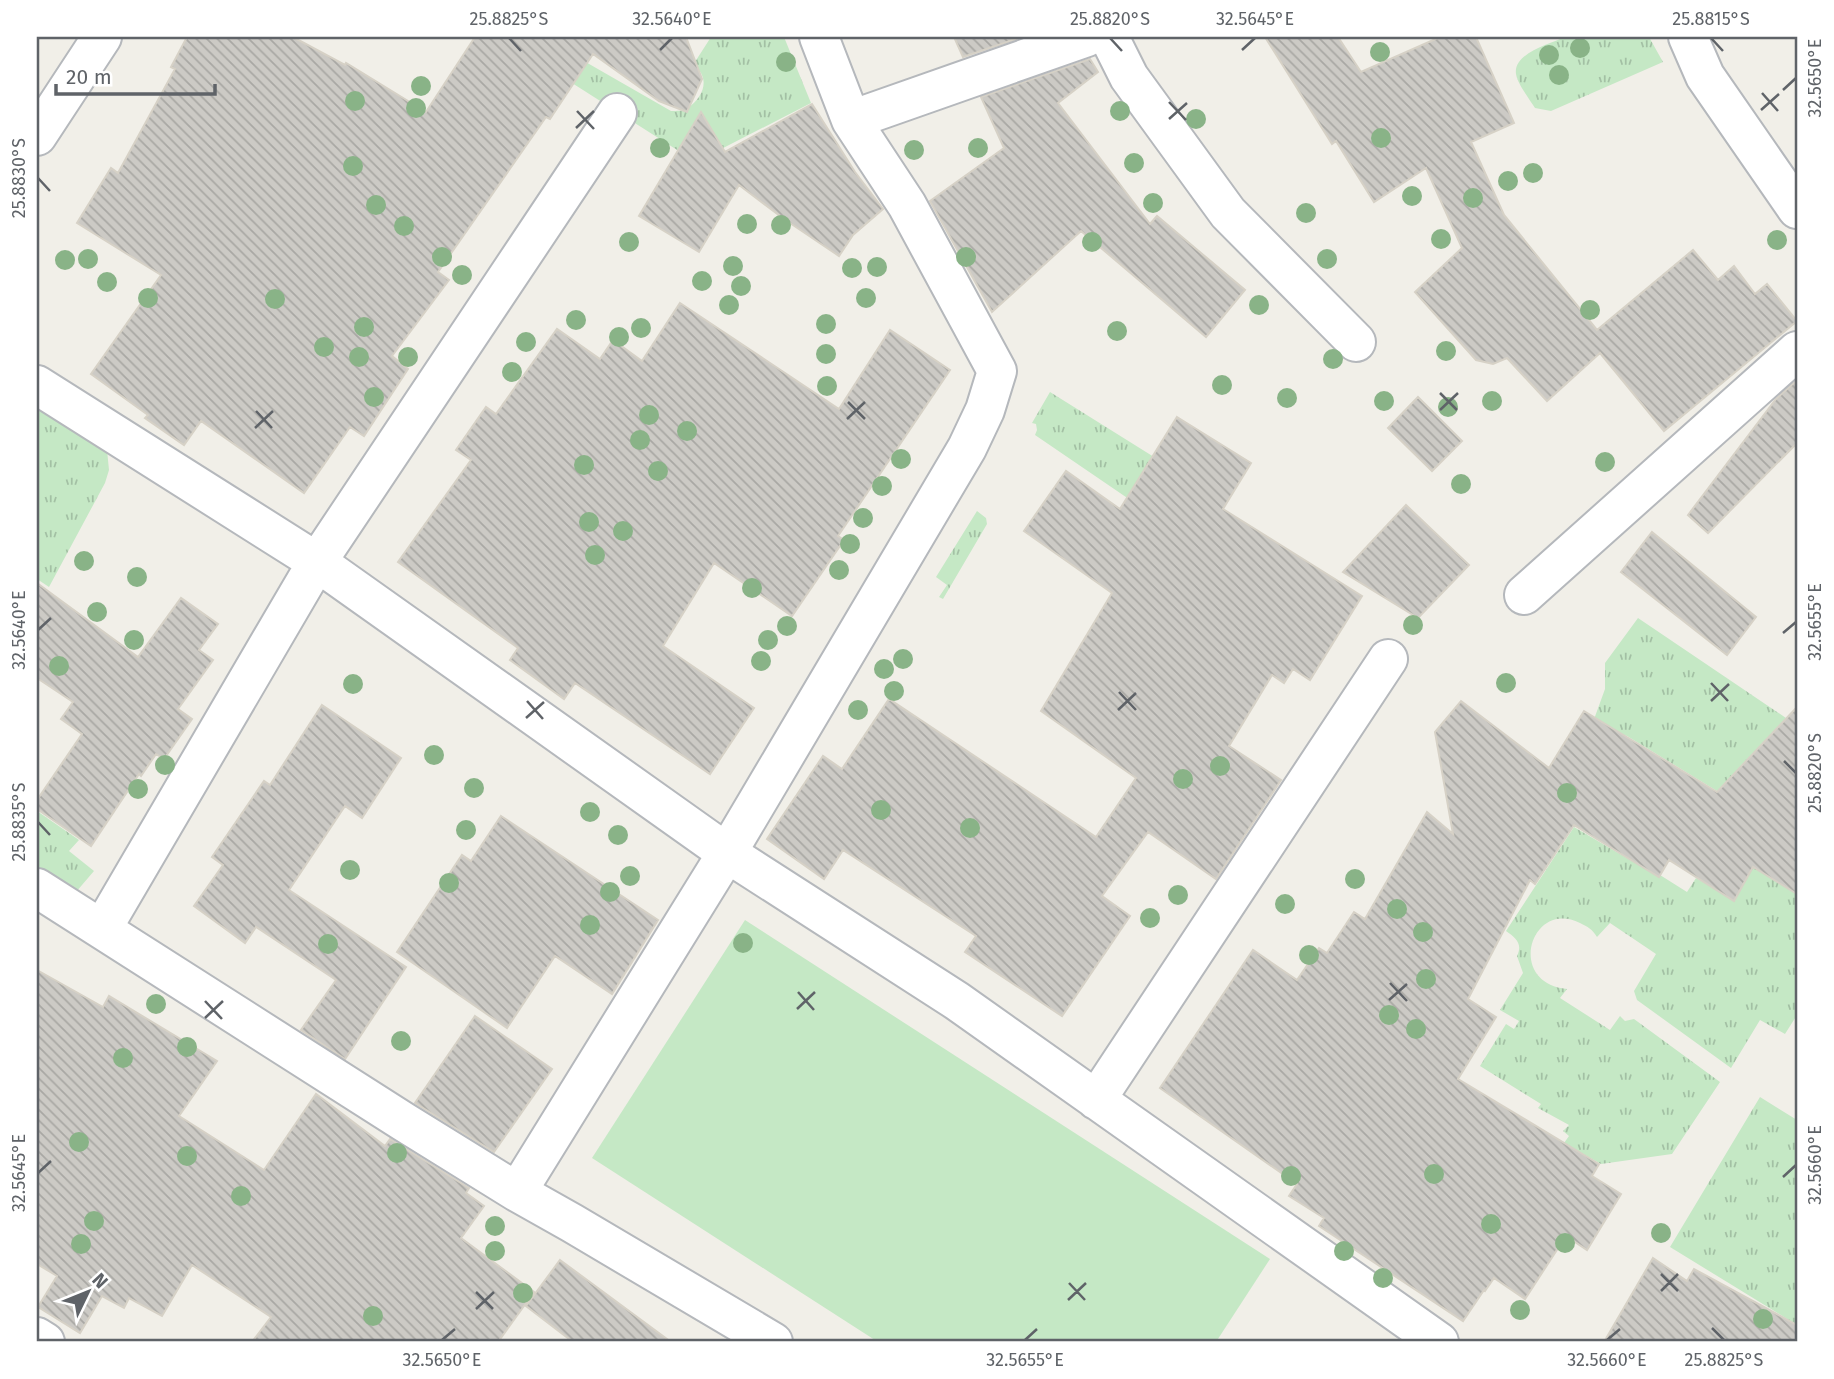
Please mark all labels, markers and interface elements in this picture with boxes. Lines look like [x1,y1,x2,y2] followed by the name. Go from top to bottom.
[470,8,549,30] text: 25.8825°S
[632,8,712,30] text: 32.5640°E
[1070,8,1150,30] text: 25.8820°S
[1216,8,1294,30] text: 32.5645°E
[1672,8,1750,30] text: 25.8815°S
[1804,39,1826,117] text: 32.5650°E
[56,52,215,96] scale bar
[66,64,112,90] text: 20 m
[8,138,30,218] text: 25.8830°S
[1804,583,1826,661] text: 32.5655°E
[8,590,30,670] text: 32.5640°E
[1804,733,1826,813] text: 25.8820°S
[8,782,30,862] text: 25.8835°S
[1804,1125,1826,1205] text: 32.5660°E
[8,1134,30,1212] text: 32.5645°E
[52,1256,122,1326] north arrow
[87,1268,113,1293] text: N
[403,1349,481,1371] text: 32.5650°E
[986,1349,1064,1371] text: 32.5655°E
[1567,1349,1647,1371] text: 32.5660°E
[1685,1349,1764,1371] text: 25.8825°S

